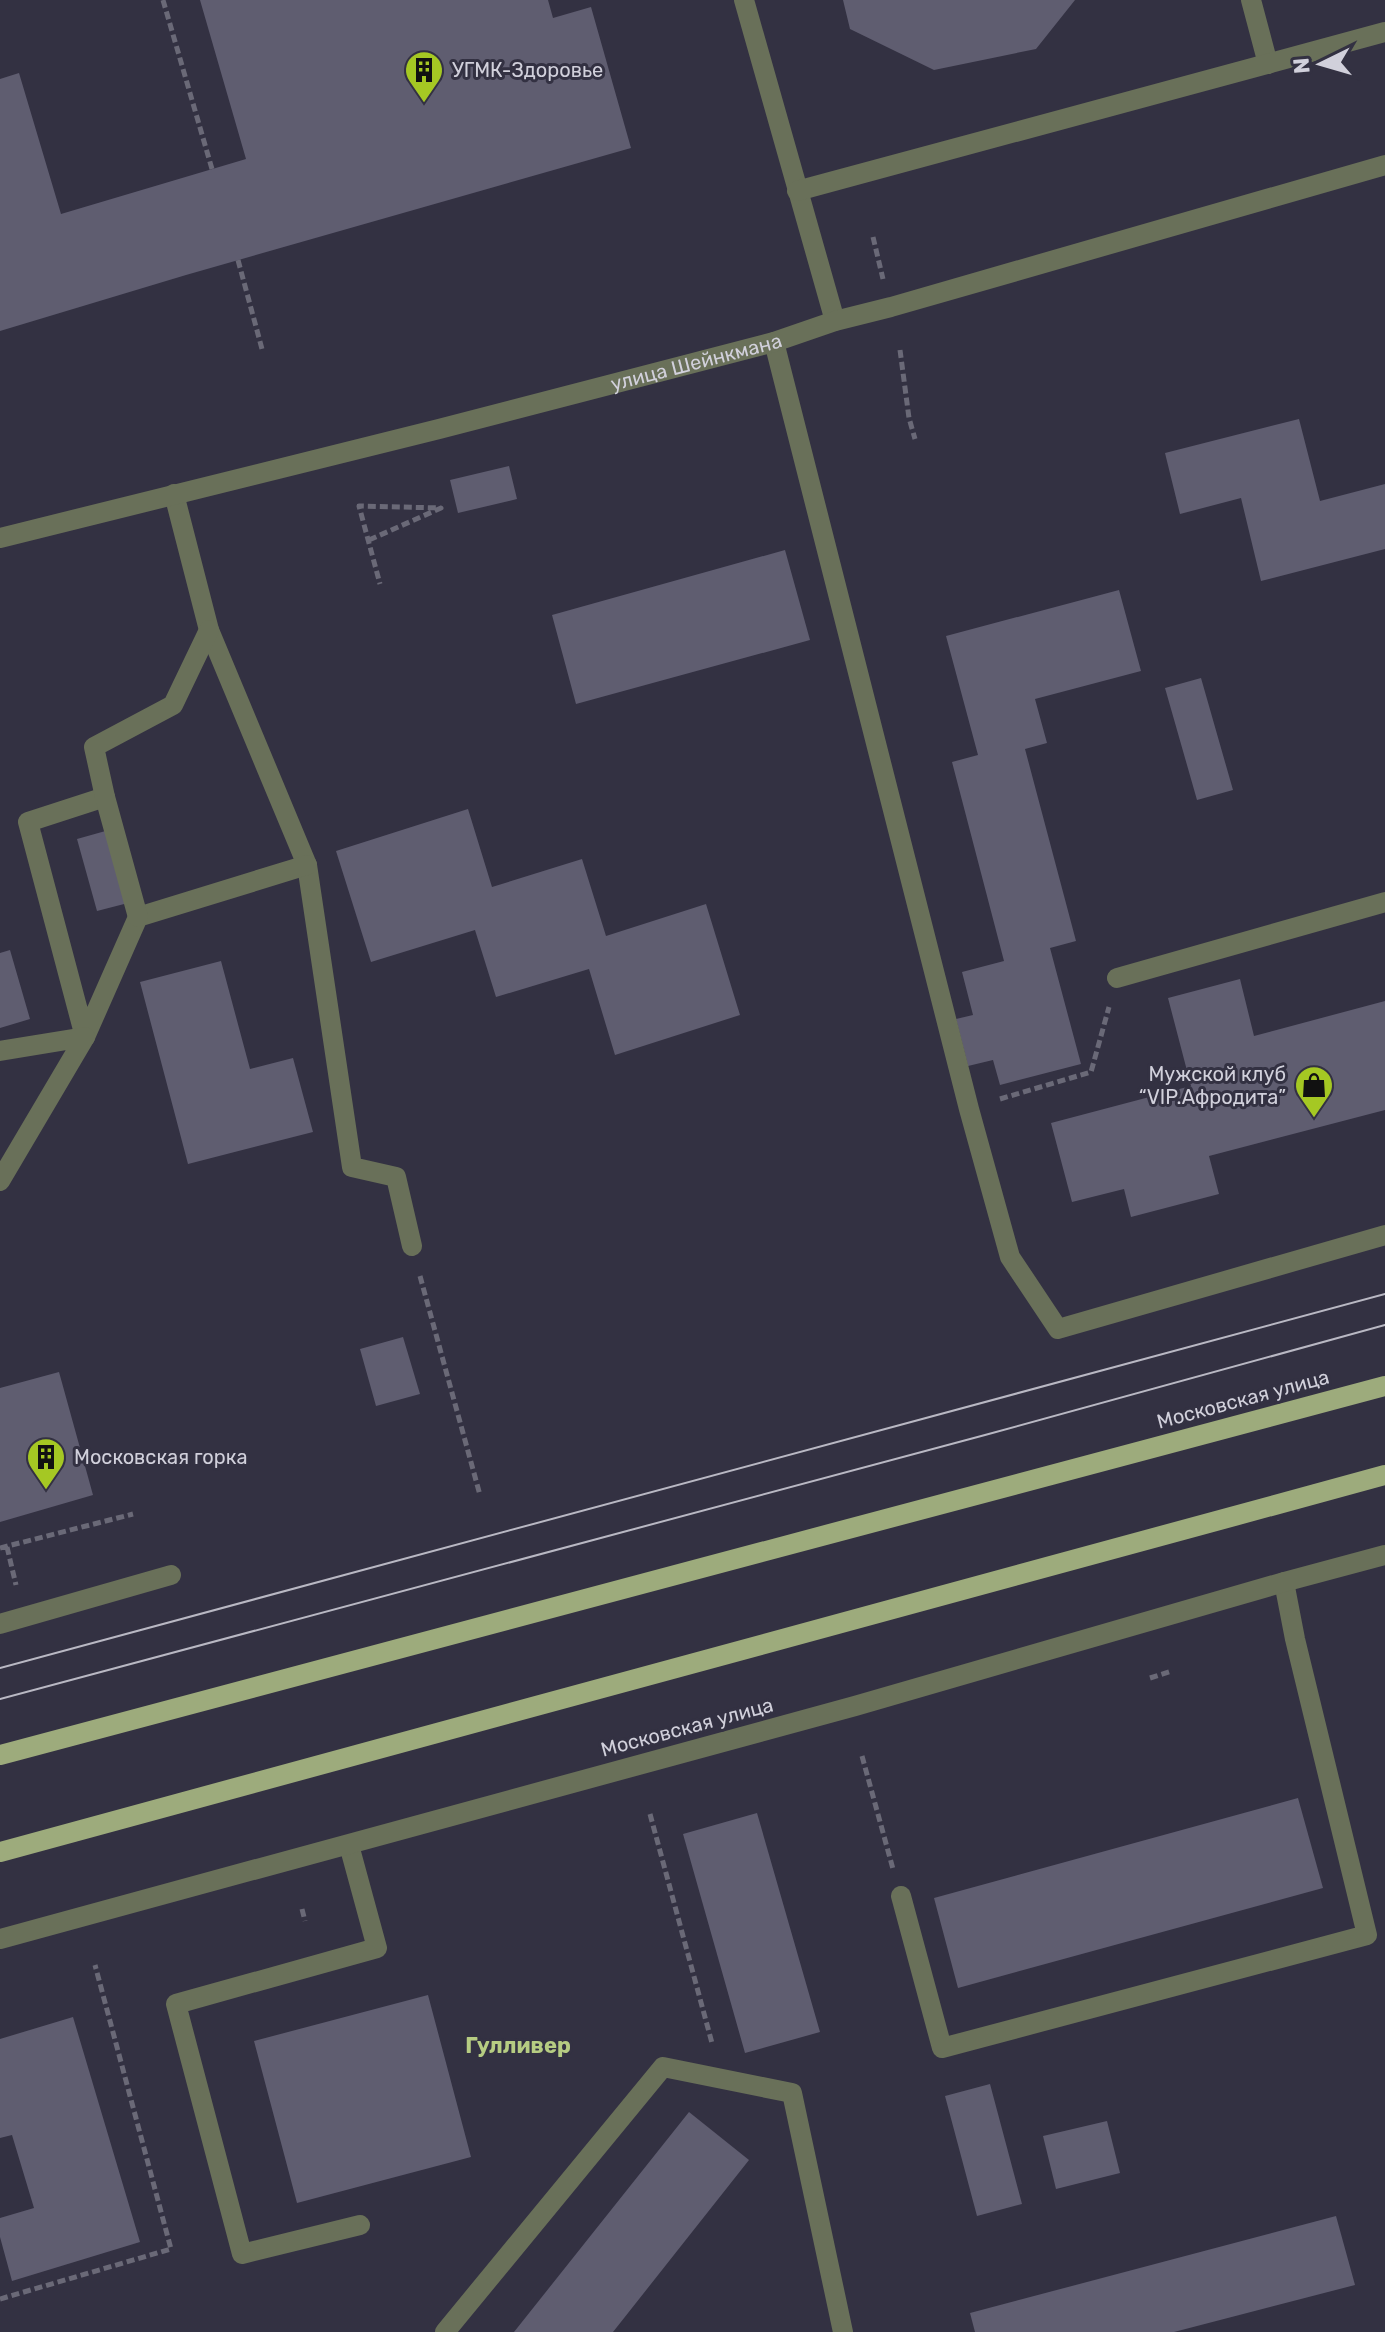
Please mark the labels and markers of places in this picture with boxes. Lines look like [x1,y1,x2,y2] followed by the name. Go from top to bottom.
[403,49,445,104] building icon: УГМК-Здоровье
[452,58,603,82] place label: УГМК-Здоровье
[1139,1062,1286,1109] place label: Мужской клуб “VIP.Афродита”
[1293,1064,1335,1119] shop icon: Мужской клуб “VIP.Афродита”
[25,1436,67,1491] building icon: Московская горка
[74,1445,248,1469] place label: Московская горка

